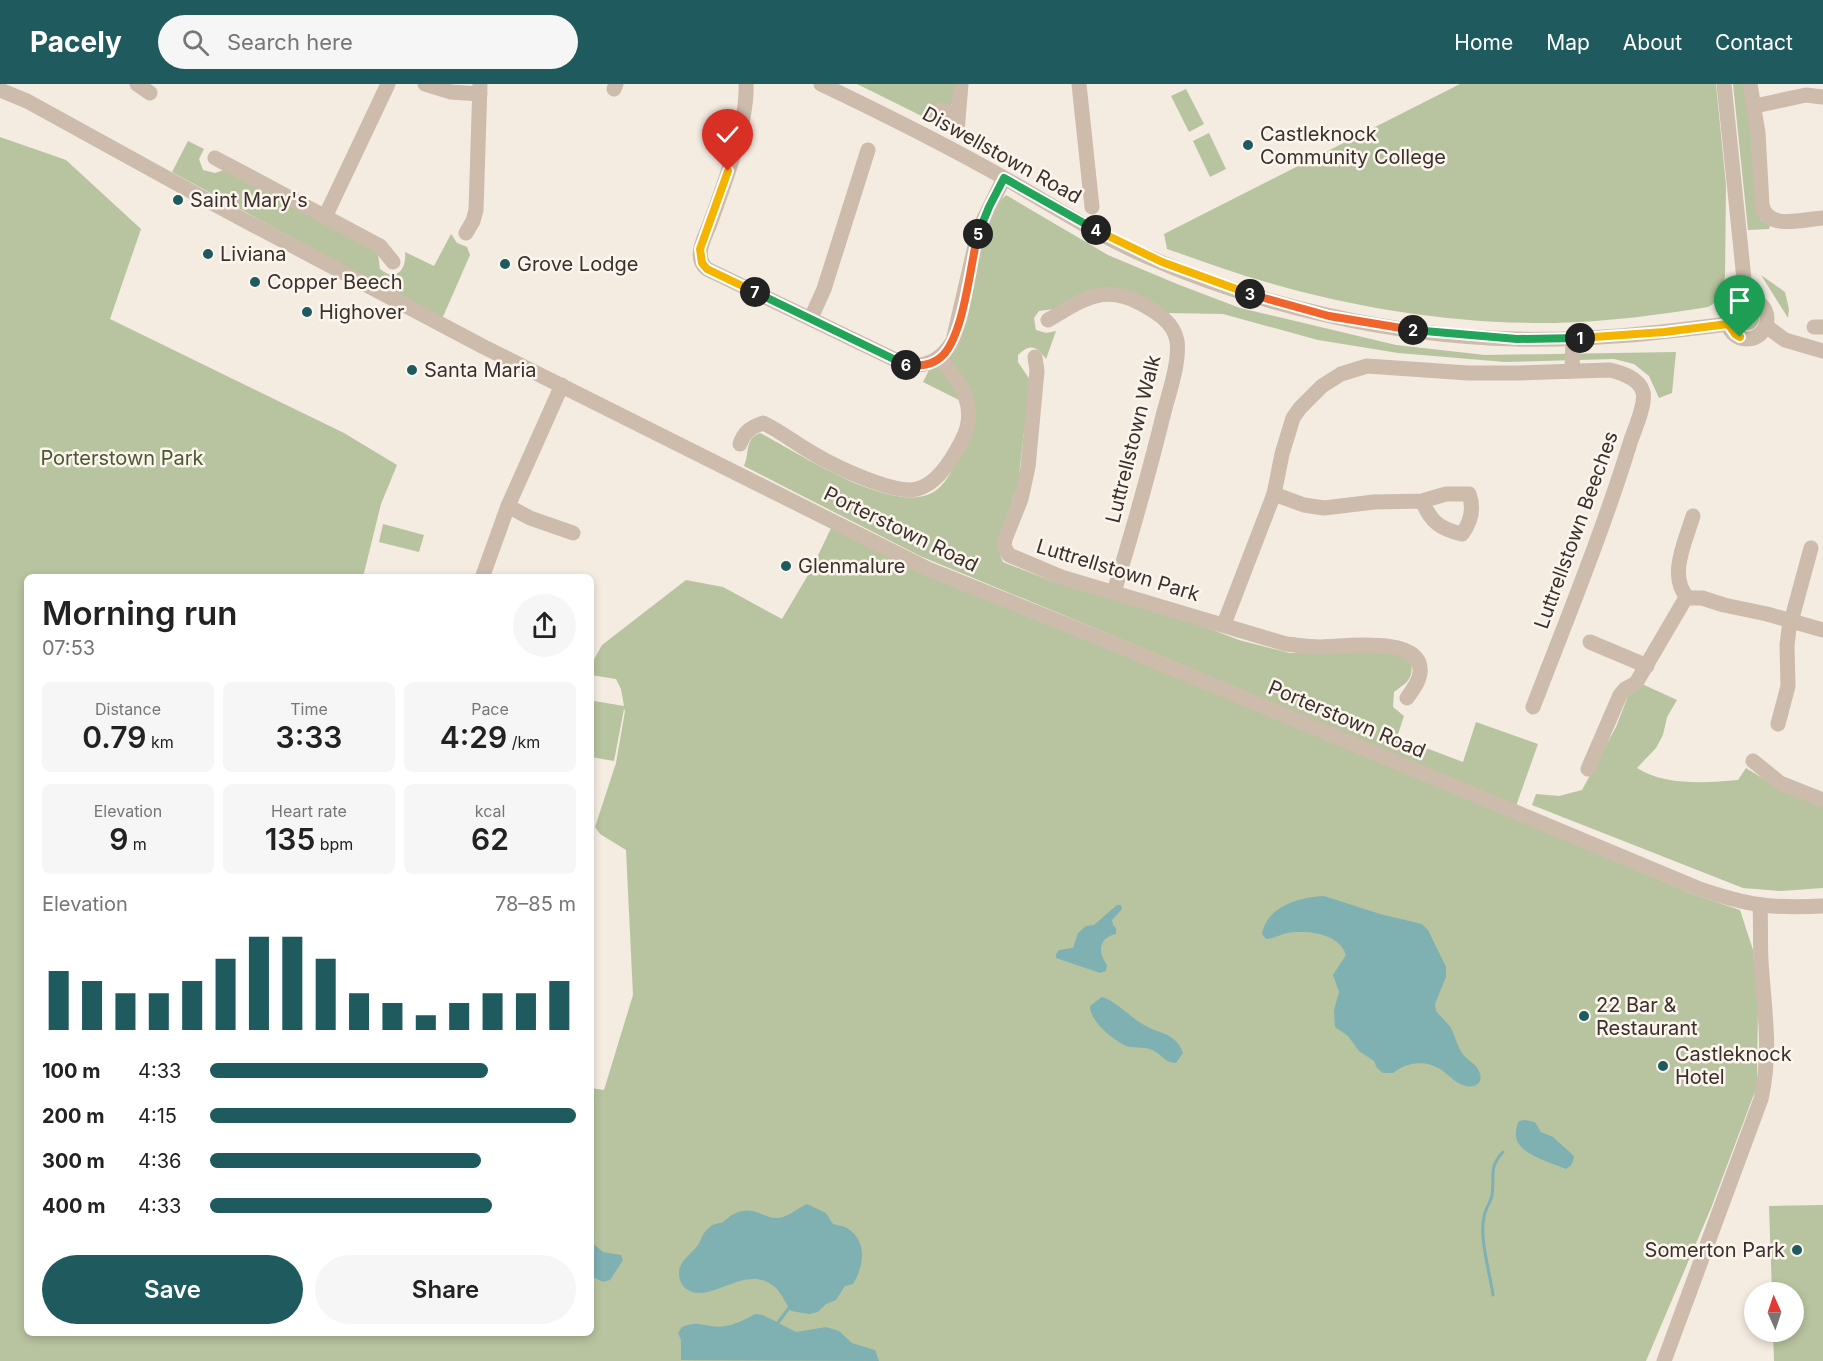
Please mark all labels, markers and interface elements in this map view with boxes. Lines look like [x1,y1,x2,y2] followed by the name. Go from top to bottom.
[158,15,578,69] search box
[30,25,122,59] text: Pacely
[179,26,212,59] icon: search
[227,29,353,55] text: Search here
[1454,30,1513,55] text: Home
[1546,30,1590,55] text: Map
[1623,30,1682,55] text: About
[1715,30,1793,55] text: Contact
[918,101,1086,209] street label: Diswellstown Road
[702,109,753,171] pin
[711,118,744,151] icon: check
[1260,122,1446,169] place label: Castleknock Community College
[1241,138,1255,152] marker: Castleknock Community College
[190,188,308,212] place label: Saint Mary's
[171,193,185,207] marker: Saint Mary's
[1081,215,1111,245] pin: 4
[963,219,993,249] pin: 5
[1091,220,1101,240] text: 4
[973,224,983,244] text: 5
[220,242,287,266] place label: Liviana
[201,247,215,261] marker: Liviana
[517,252,638,276] place label: Grove Lodge
[498,257,512,271] marker: Grove Lodge
[267,270,403,294] place label: Copper Beech
[248,275,262,289] marker: Copper Beech
[1714,275,1765,337] pin
[740,277,770,307] pin: 7
[1235,279,1265,309] pin: 3
[750,282,760,302] text: 7
[1245,284,1255,304] text: 3
[1723,284,1756,317] icon: arrive
[319,300,405,324] place label: Highover
[300,305,314,319] marker: Highover
[1398,315,1428,345] pin: 2
[1408,320,1418,340] text: 2
[1565,323,1595,353] pin: 1
[1577,328,1583,348] text: 1
[891,350,921,380] pin: 6
[1101,352,1165,526] street label: Luttrellstown Walk
[901,355,911,375] text: 6
[424,358,537,382] place label: Santa Maria
[405,363,419,377] marker: Santa Maria
[1529,428,1623,632] street label: Luttrellstown Beeches
[40,446,204,470] park label: Porterstown Park
[820,481,982,577] street label: Porterstown Road
[1033,534,1203,606] street label: Luttrellstown Park
[798,554,906,578] place label: Glenmalure
[779,559,793,573] marker: Glenmalure
[42,593,237,633] text: Morning run
[513,594,576,657] button: share
[42,636,95,660] text: 07:53
[1265,675,1429,763] street label: Porterstown Road
[95,699,161,719] text: Distance
[290,699,328,719] text: Time
[471,699,509,719] text: Pace
[82,719,146,755] text: 0.79
[276,719,342,755] text: 3:33
[440,719,507,755] text: 4:29
[146,732,174,752] text: km
[507,732,540,752] text: /km
[94,801,162,821] text: Elevation
[271,801,347,821] text: Heart rate
[475,801,505,821] text: kcal
[109,821,128,857] text: 9
[265,821,315,857] text: 135
[471,821,509,857] text: 62
[128,834,147,854] text: m
[315,834,353,854] text: bpm
[42,892,128,916] text: Elevation
[495,892,576,916] text: 78–85 m
[1596,993,1698,1040] place label: 22 Bar & Restaurant
[1577,1009,1591,1023] marker: 22 Bar & Restaurant
[1675,1042,1792,1089] place label: Castleknock Hotel
[42,1059,101,1083] text: 100 m
[138,1059,181,1083] text: 4:33
[1656,1059,1670,1073] marker: Castleknock Hotel
[42,1104,105,1128] text: 200 m
[138,1104,177,1128] text: 4:15
[42,1149,105,1173] text: 300 m
[138,1149,181,1173] text: 4:36
[42,1194,106,1218] text: 400 m
[138,1194,181,1218] text: 4:33
[1645,1238,1785,1262] place label: Somerton Park
[1790,1243,1804,1257] marker: Somerton Park
[42,1255,303,1324] button: Save
[315,1255,576,1324] button: Share
[1744,1282,1804,1342] north arrow
[1744,1282,1804,1342] map controls

